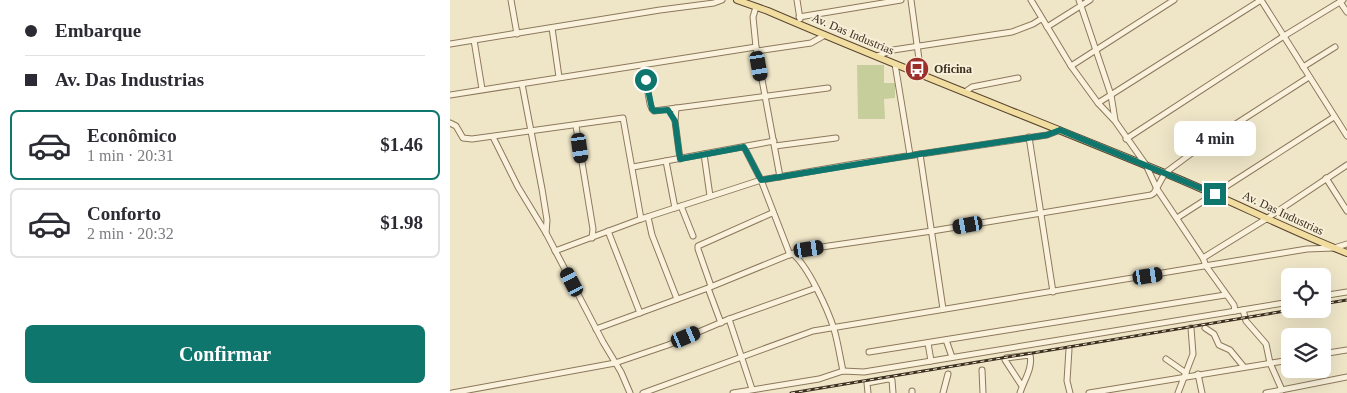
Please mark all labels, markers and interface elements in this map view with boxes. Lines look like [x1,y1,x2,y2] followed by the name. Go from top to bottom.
[810,10,897,58] street label: Av. Das Industrias
[55,20,141,41] text: Embarque
[749,50,768,82] car
[904,56,930,82] bus stop icon: Oficina
[934,62,972,76] place label: Oficina
[55,69,204,90] text: Av. Das Industrias
[635,69,657,91] route start
[1174,121,1256,156] callout: 4 min
[27,123,72,168] icon: car
[87,125,177,146] text: Econômico
[1196,130,1234,147] text: 4 min
[570,132,589,164] car
[380,134,423,155] text: $1.46
[87,147,174,164] text: 1 min · 20:31
[1204,183,1226,205] route end
[1240,188,1326,238] street label: Av. Das Industrias
[27,201,72,246] icon: car
[87,203,161,224] text: Conforto
[380,212,423,233] text: $1.98
[951,215,984,235] car
[87,225,174,242] text: 2 min · 20:32
[793,239,824,259] car
[558,265,585,299] car
[1132,266,1163,286] car
[1281,268,1331,378] map controls
[1281,268,1331,318] button: locate
[669,324,702,350] car
[25,325,425,383] button: Confirmar
[1281,328,1331,378] button: layers

